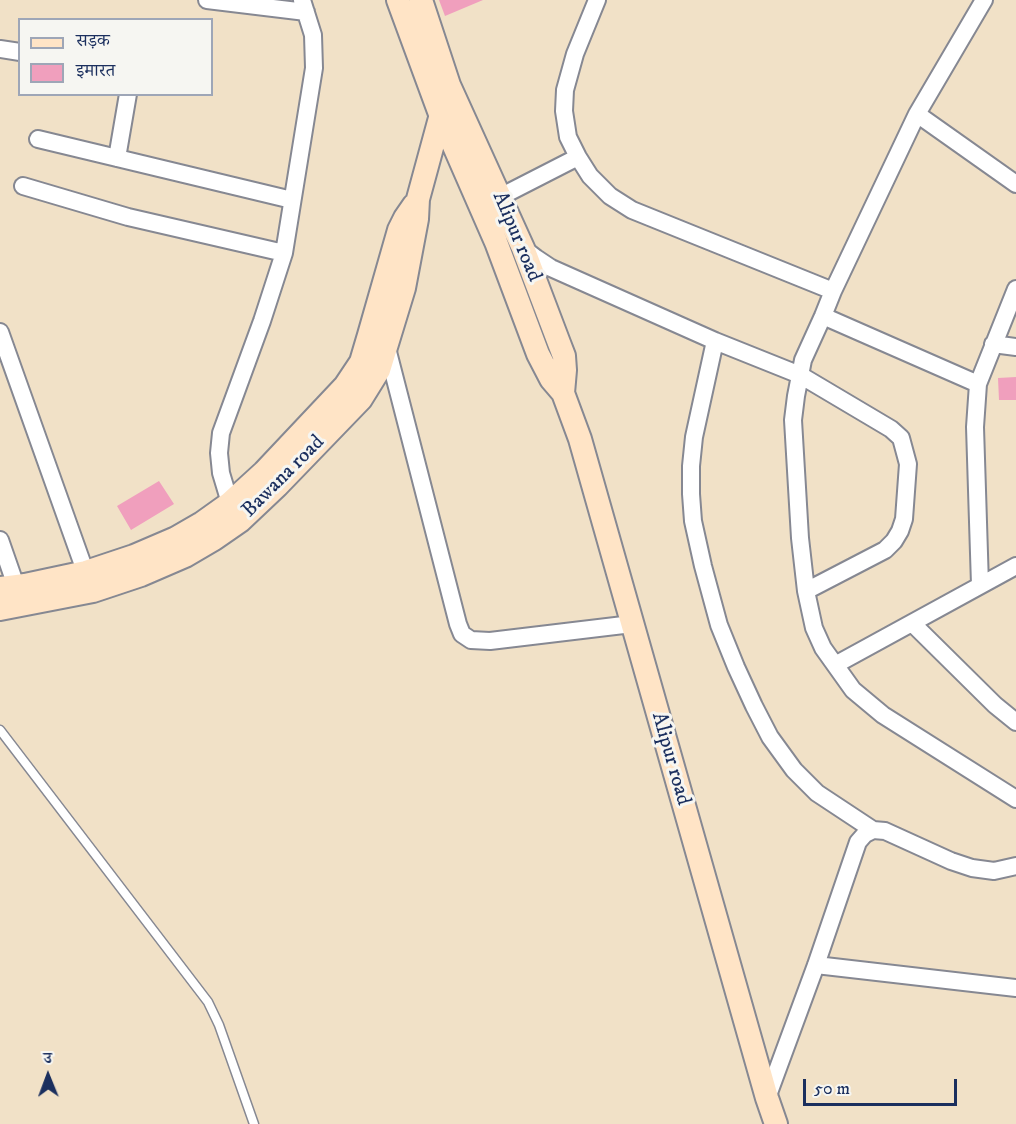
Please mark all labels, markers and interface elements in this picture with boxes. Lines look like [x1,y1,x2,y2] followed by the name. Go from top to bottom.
[18,18,213,96] legend
[76,30,110,52] text: सड़क
[76,60,115,82] text: इमारत
[486,188,546,286] street label: Alipur road
[238,431,330,523] street label: Bawana road
[645,710,695,808] street label: Alipur road
[18,1046,78,1106] north arrow
[43,1048,52,1068] text: उ
[806,1067,960,1105] scale bar
[814,1078,850,1100] text: 50 m

